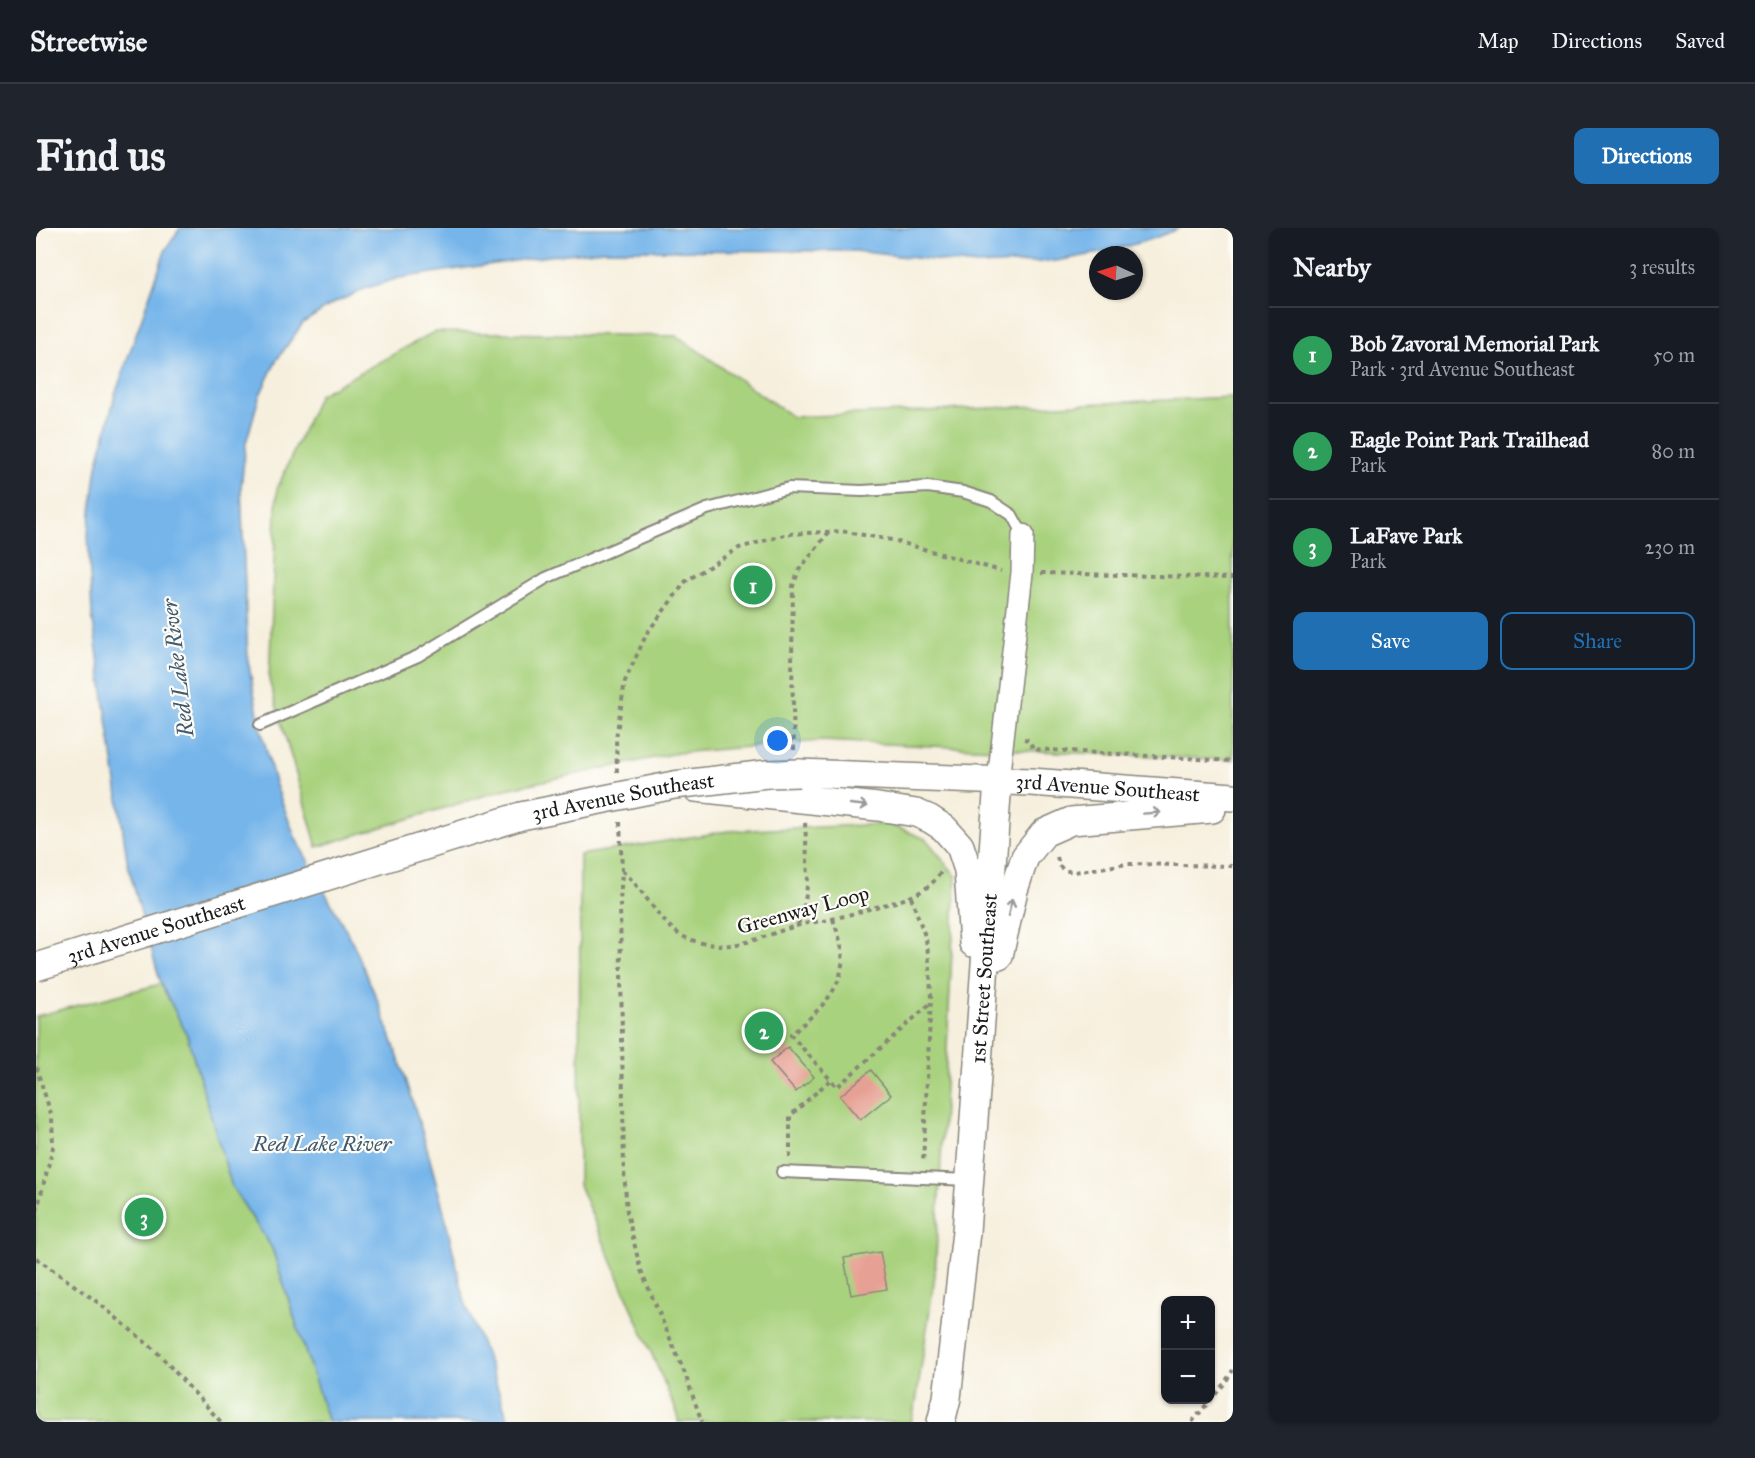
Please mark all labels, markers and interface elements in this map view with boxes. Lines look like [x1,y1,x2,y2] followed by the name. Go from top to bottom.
[30,24,147,59] text: Streetwise
[1478,28,1519,54] text: Map
[1552,28,1642,54] text: Directions
[1675,28,1725,54] text: Saved
[1574,128,1719,184] button: Directions
[36,130,166,182] text: Find us
[1089,246,1143,300] north arrow
[1293,251,1371,283] text: Nearby
[1629,255,1695,279] text: 3 results
[1350,330,1599,357] text: Bob Zavoral Memorial Park
[1309,343,1316,367] text: 1
[1653,343,1695,367] text: 50 m
[1350,357,1575,381] text: Park · 3rd Avenue Southeast
[1350,426,1589,453] text: Eagle Point Park Trailhead
[1308,439,1317,463] text: 2
[1652,439,1695,463] text: 80 m
[1350,453,1386,477] text: Park
[1350,522,1462,549] text: LaFave Park
[1309,535,1317,559] text: 3
[1644,535,1695,559] text: 230 m
[1350,549,1386,573] text: Park
[734,562,772,608] pin: 1
[155,596,199,739] water label: Red Lake River
[1293,612,1488,670] button: Save
[1500,612,1695,670] button: Share
[763,726,792,755] your location
[530,767,716,826] street label: 3rd Avenue Southeast
[1015,768,1201,808] street label: 3rd Avenue Southeast
[849,800,869,811] one-way arrow
[1141,807,1161,818] one-way arrow
[734,880,872,940] street label: Greenway Loop
[64,890,249,969] street label: 3rd Avenue Southeast
[965,892,1003,1064] street label: 1st Street Southeast
[1005,899,1016,919] one-way arrow
[744,1008,784,1054] pin: 2
[252,1130,393,1157] water label: Red Lake River
[124,1194,164,1240] pin: 3
[1161,1296,1215,1404] map controls
[1161,1296,1215,1350] button: +
[1161,1350,1215,1404] button: −

